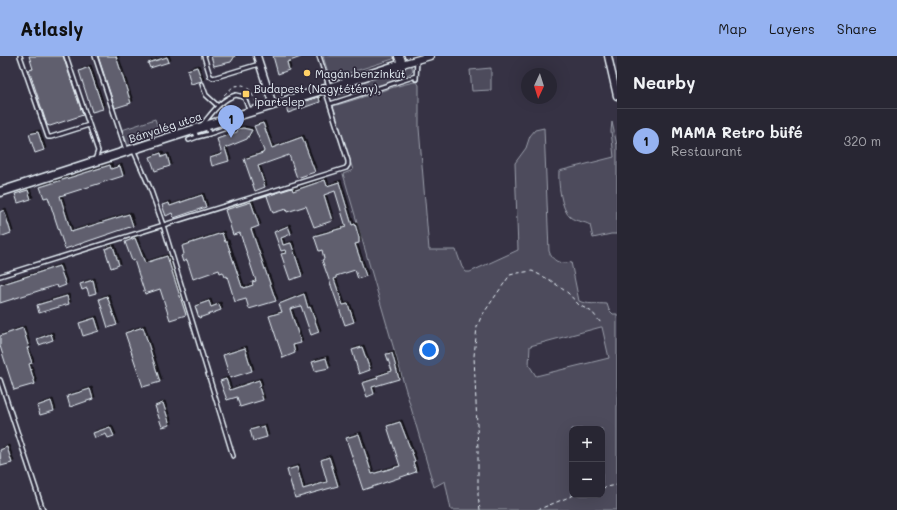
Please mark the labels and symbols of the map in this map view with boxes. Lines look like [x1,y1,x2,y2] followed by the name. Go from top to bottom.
[315,66,406,81] place label: Magán benzinkút
[302,68,312,78] marker: Magán benzinkút
[521,68,557,104] north arrow
[254,81,381,109] place label: Budapest (Nagytétény), ipartelep
[241,89,251,99] marker: Budapest (Nagytétény), ipartelep
[218,105,244,138] pin: 1
[126,108,204,146] street label: Bányalég utca
[419,340,439,360] your location

